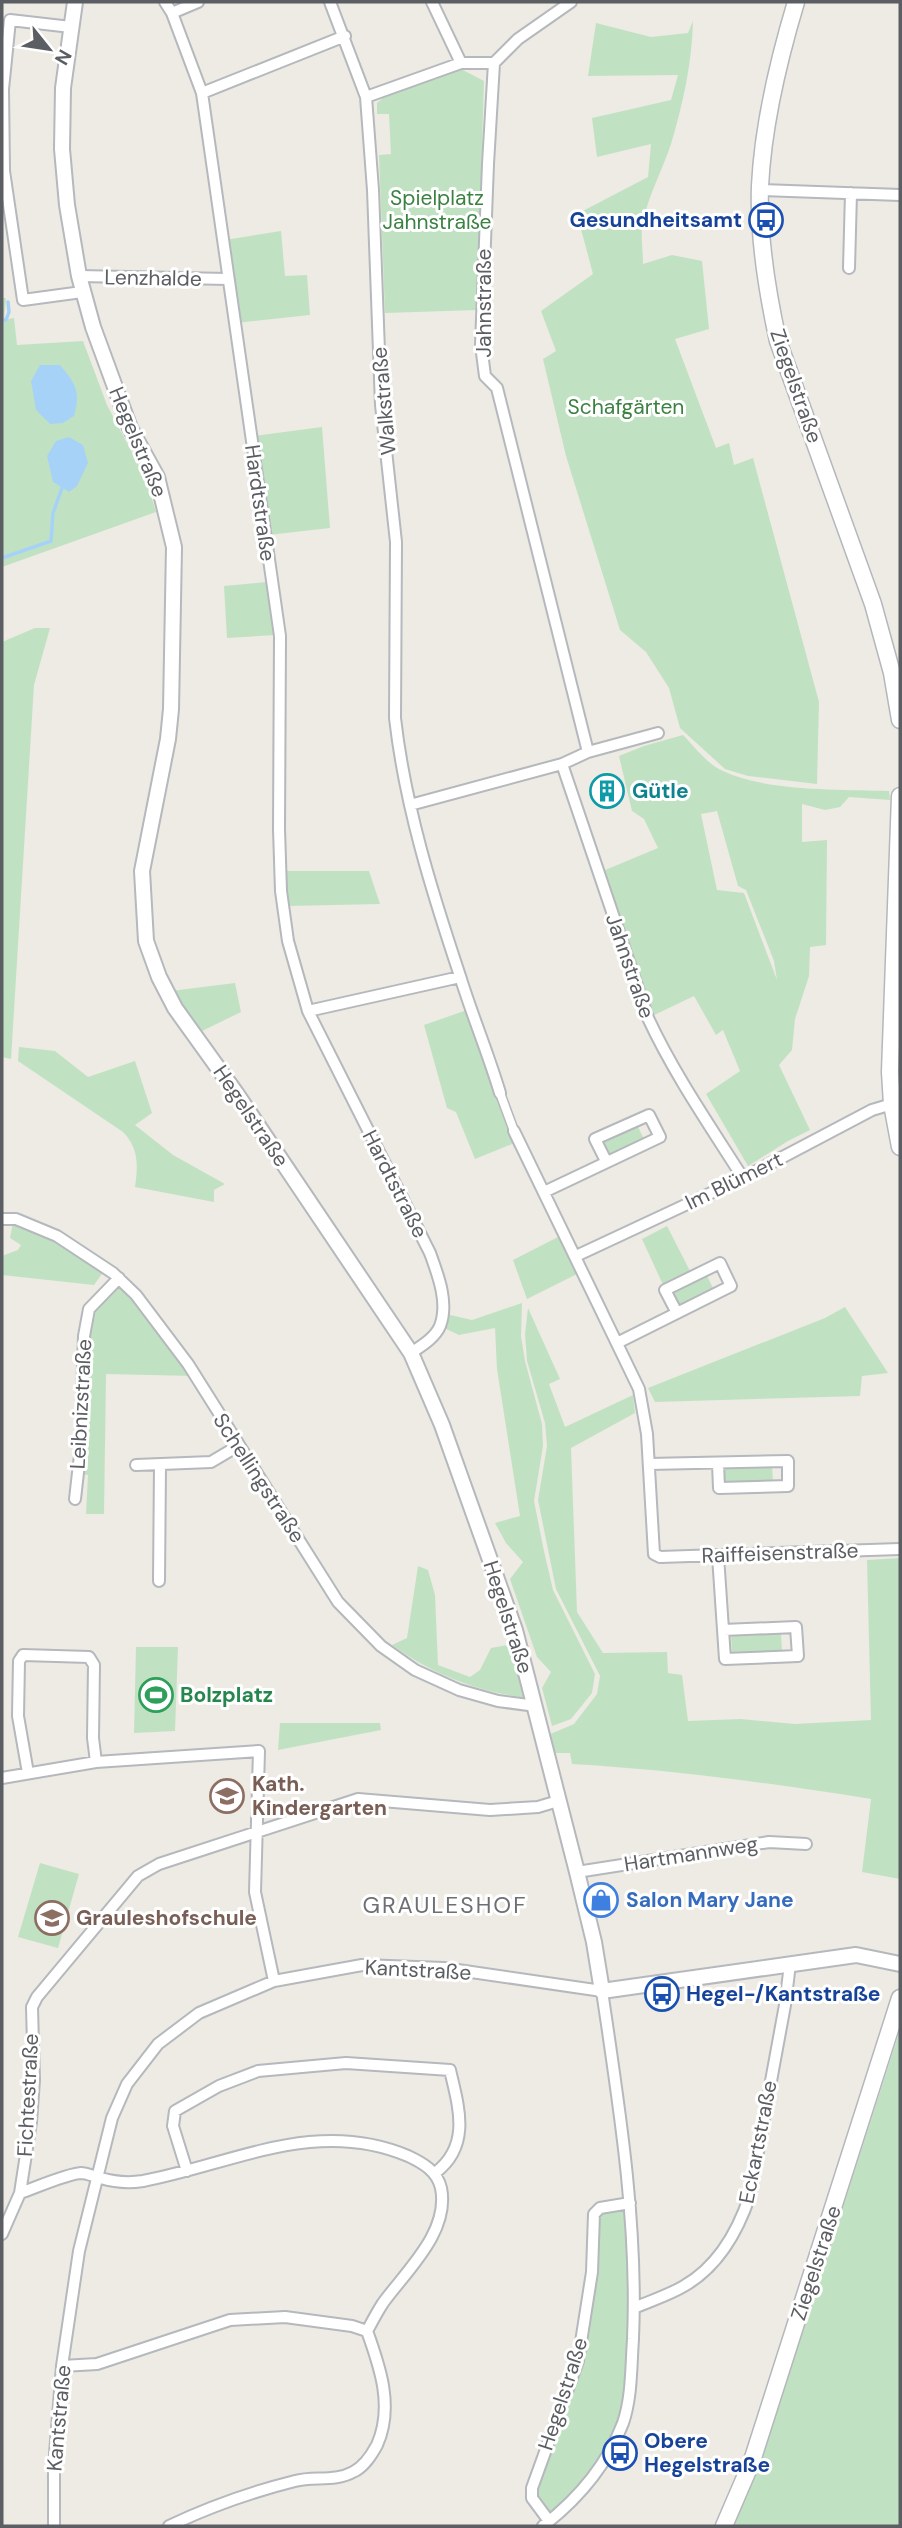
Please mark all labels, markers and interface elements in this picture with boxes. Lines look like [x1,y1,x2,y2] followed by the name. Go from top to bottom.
[14,14,84,84] north arrow
[49,45,78,70] text: N
[382,184,492,236] park label: Spielplatz Jahnstraße
[747,201,785,239] bus stop icon: Gesundheitsamt
[569,206,742,234] place label: Gesundheitsamt
[470,248,498,358] street label: Jahnstraße
[104,263,202,293] street label: Lenzhalde
[763,325,829,447] street label: Ziegelstraße
[365,346,403,456] street label: Walkstraße
[102,383,174,501] street label: Hegelstraße
[568,393,684,421] park label: Schafgärten
[238,443,282,563] street label: Hardtstraße
[588,772,626,810] building icon: Gütle
[632,777,689,805] place label: Gütle
[599,910,661,1022] street label: Jahnstraße
[207,1060,295,1172] street label: Hegelstraße
[356,1125,434,1243] street label: Hardtstraße
[681,1145,787,1217] street label: Im Blümert
[64,1338,98,1470] street label: Leibnizstraße
[207,1408,311,1548] street label: Schellingstraße
[701,1536,859,1570] street label: Raiffeisenstraße
[477,1557,539,1677] street label: Hegelstraße
[137,1676,175,1714] sports icon: Bolzplatz
[180,1681,273,1709] place label: Bolzplatz
[252,1770,387,1822] place label: Kath. Kindergarten
[208,1777,246,1815] school or university icon: Kath. Kindergarten
[622,1830,760,1878] street label: Hartmannweg
[582,1881,620,1919] shop icon: Salon Mary Jane
[626,1886,794,1914] place label: Salon Mary Jane
[363,1890,527,1920] district label: GRAULESHOF
[33,1899,71,1937] school or university icon: Grauleshofschule
[76,1904,257,1932] place label: Grauleshofschule
[364,1953,472,1987] street label: Kantstraße
[643,1975,681,2013] bus stop icon: Hegel-/Kantstraße
[686,1980,880,2008] place label: Hegel-/Kantstraße
[11,2033,45,2157] street label: Fichtestraße
[732,2078,784,2206] street label: Eckartstraße
[784,2202,848,2324] street label: Ziegelstraße
[532,2334,594,2454] street label: Hegelstraße
[40,2364,78,2472] street label: Kantstraße
[644,2427,770,2479] place label: Obere Hegelstraße
[601,2434,639,2472] bus stop icon: Obere Hegelstraße

